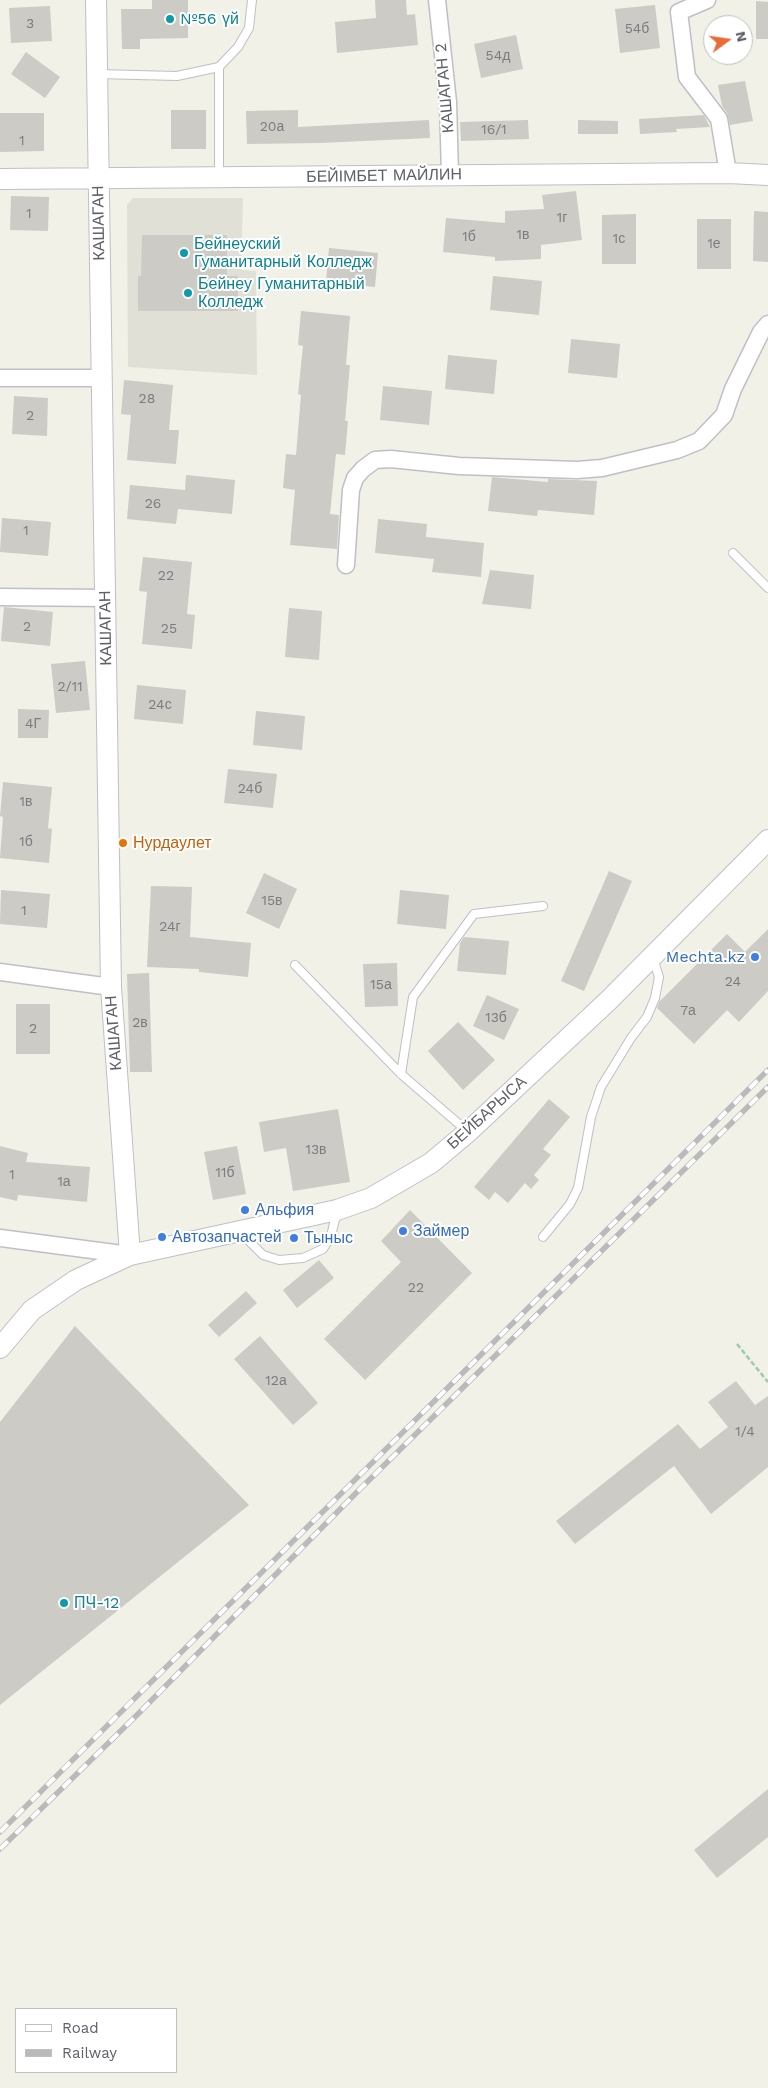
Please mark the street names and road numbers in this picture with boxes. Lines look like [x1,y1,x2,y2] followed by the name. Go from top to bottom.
[432,42,458,134] street label: КАШАГАН 2
[306,165,462,187] street label: БЕЙІМБЕТ МАЙЛИН
[89,185,109,261] street label: КАШАГАН
[96,590,116,666] street label: КАШАГАН
[102,995,126,1071] street label: КАШАГАН
[443,1072,531,1154] street label: БЕЙБАРЫСА

